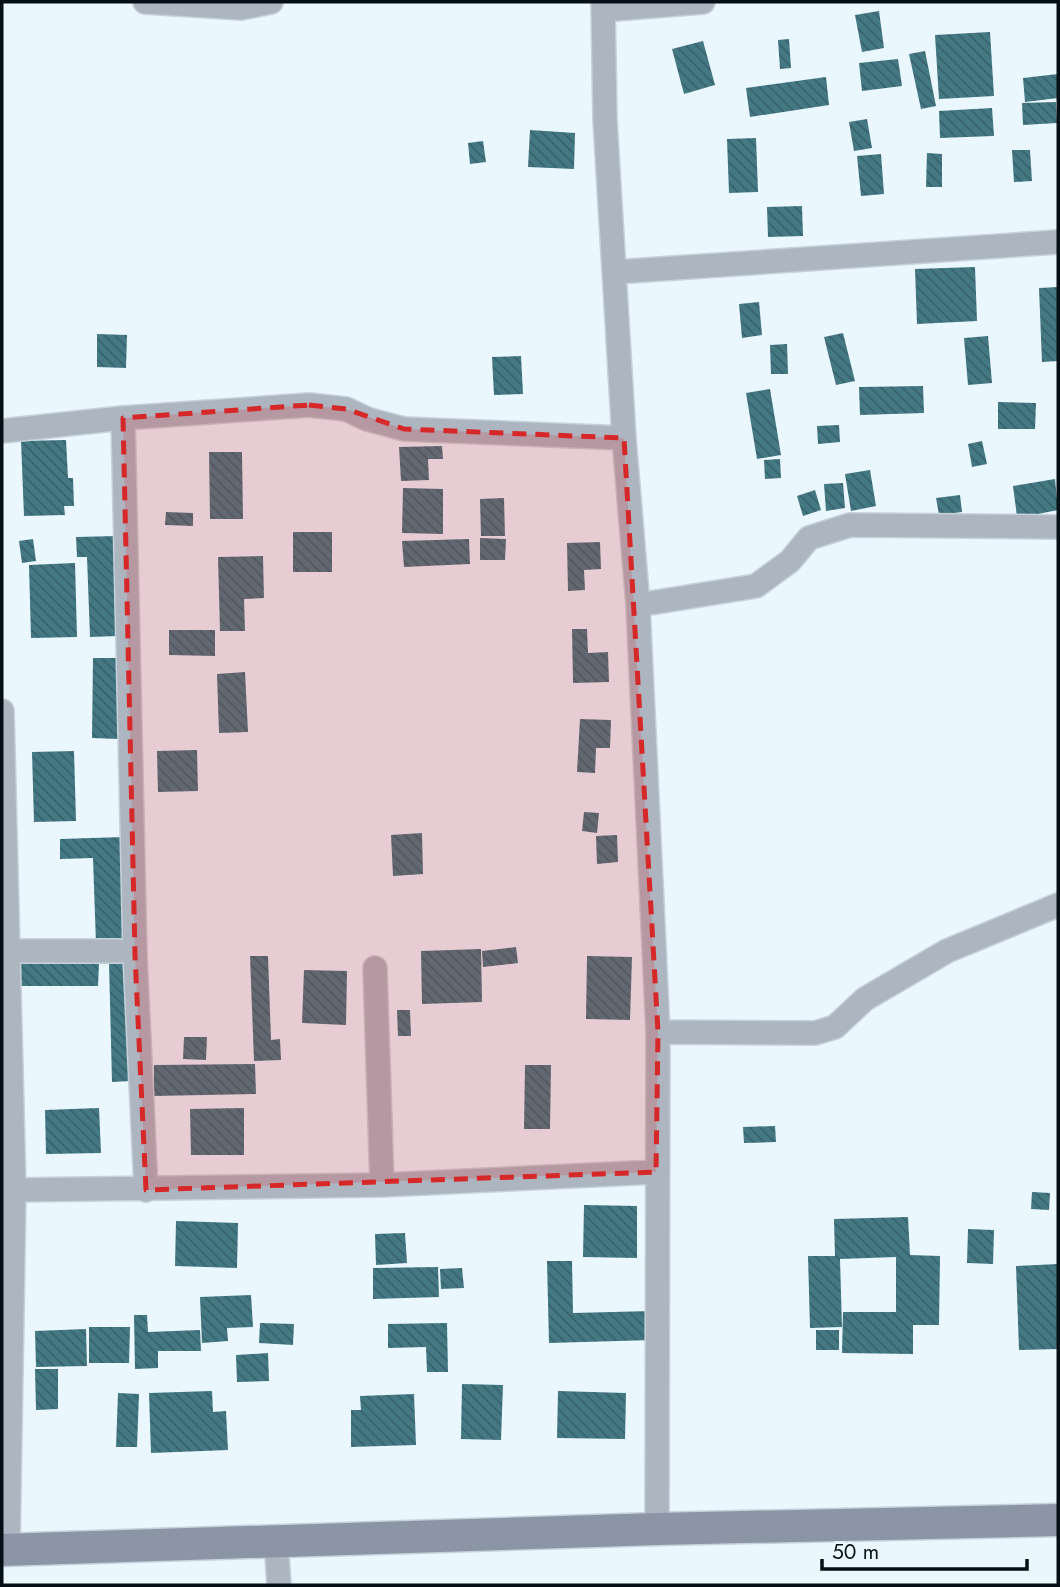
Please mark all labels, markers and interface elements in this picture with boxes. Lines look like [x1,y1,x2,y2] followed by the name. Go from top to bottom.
[822,1528,1027,1572] scale bar
[832,1537,879,1567] text: 50 m

